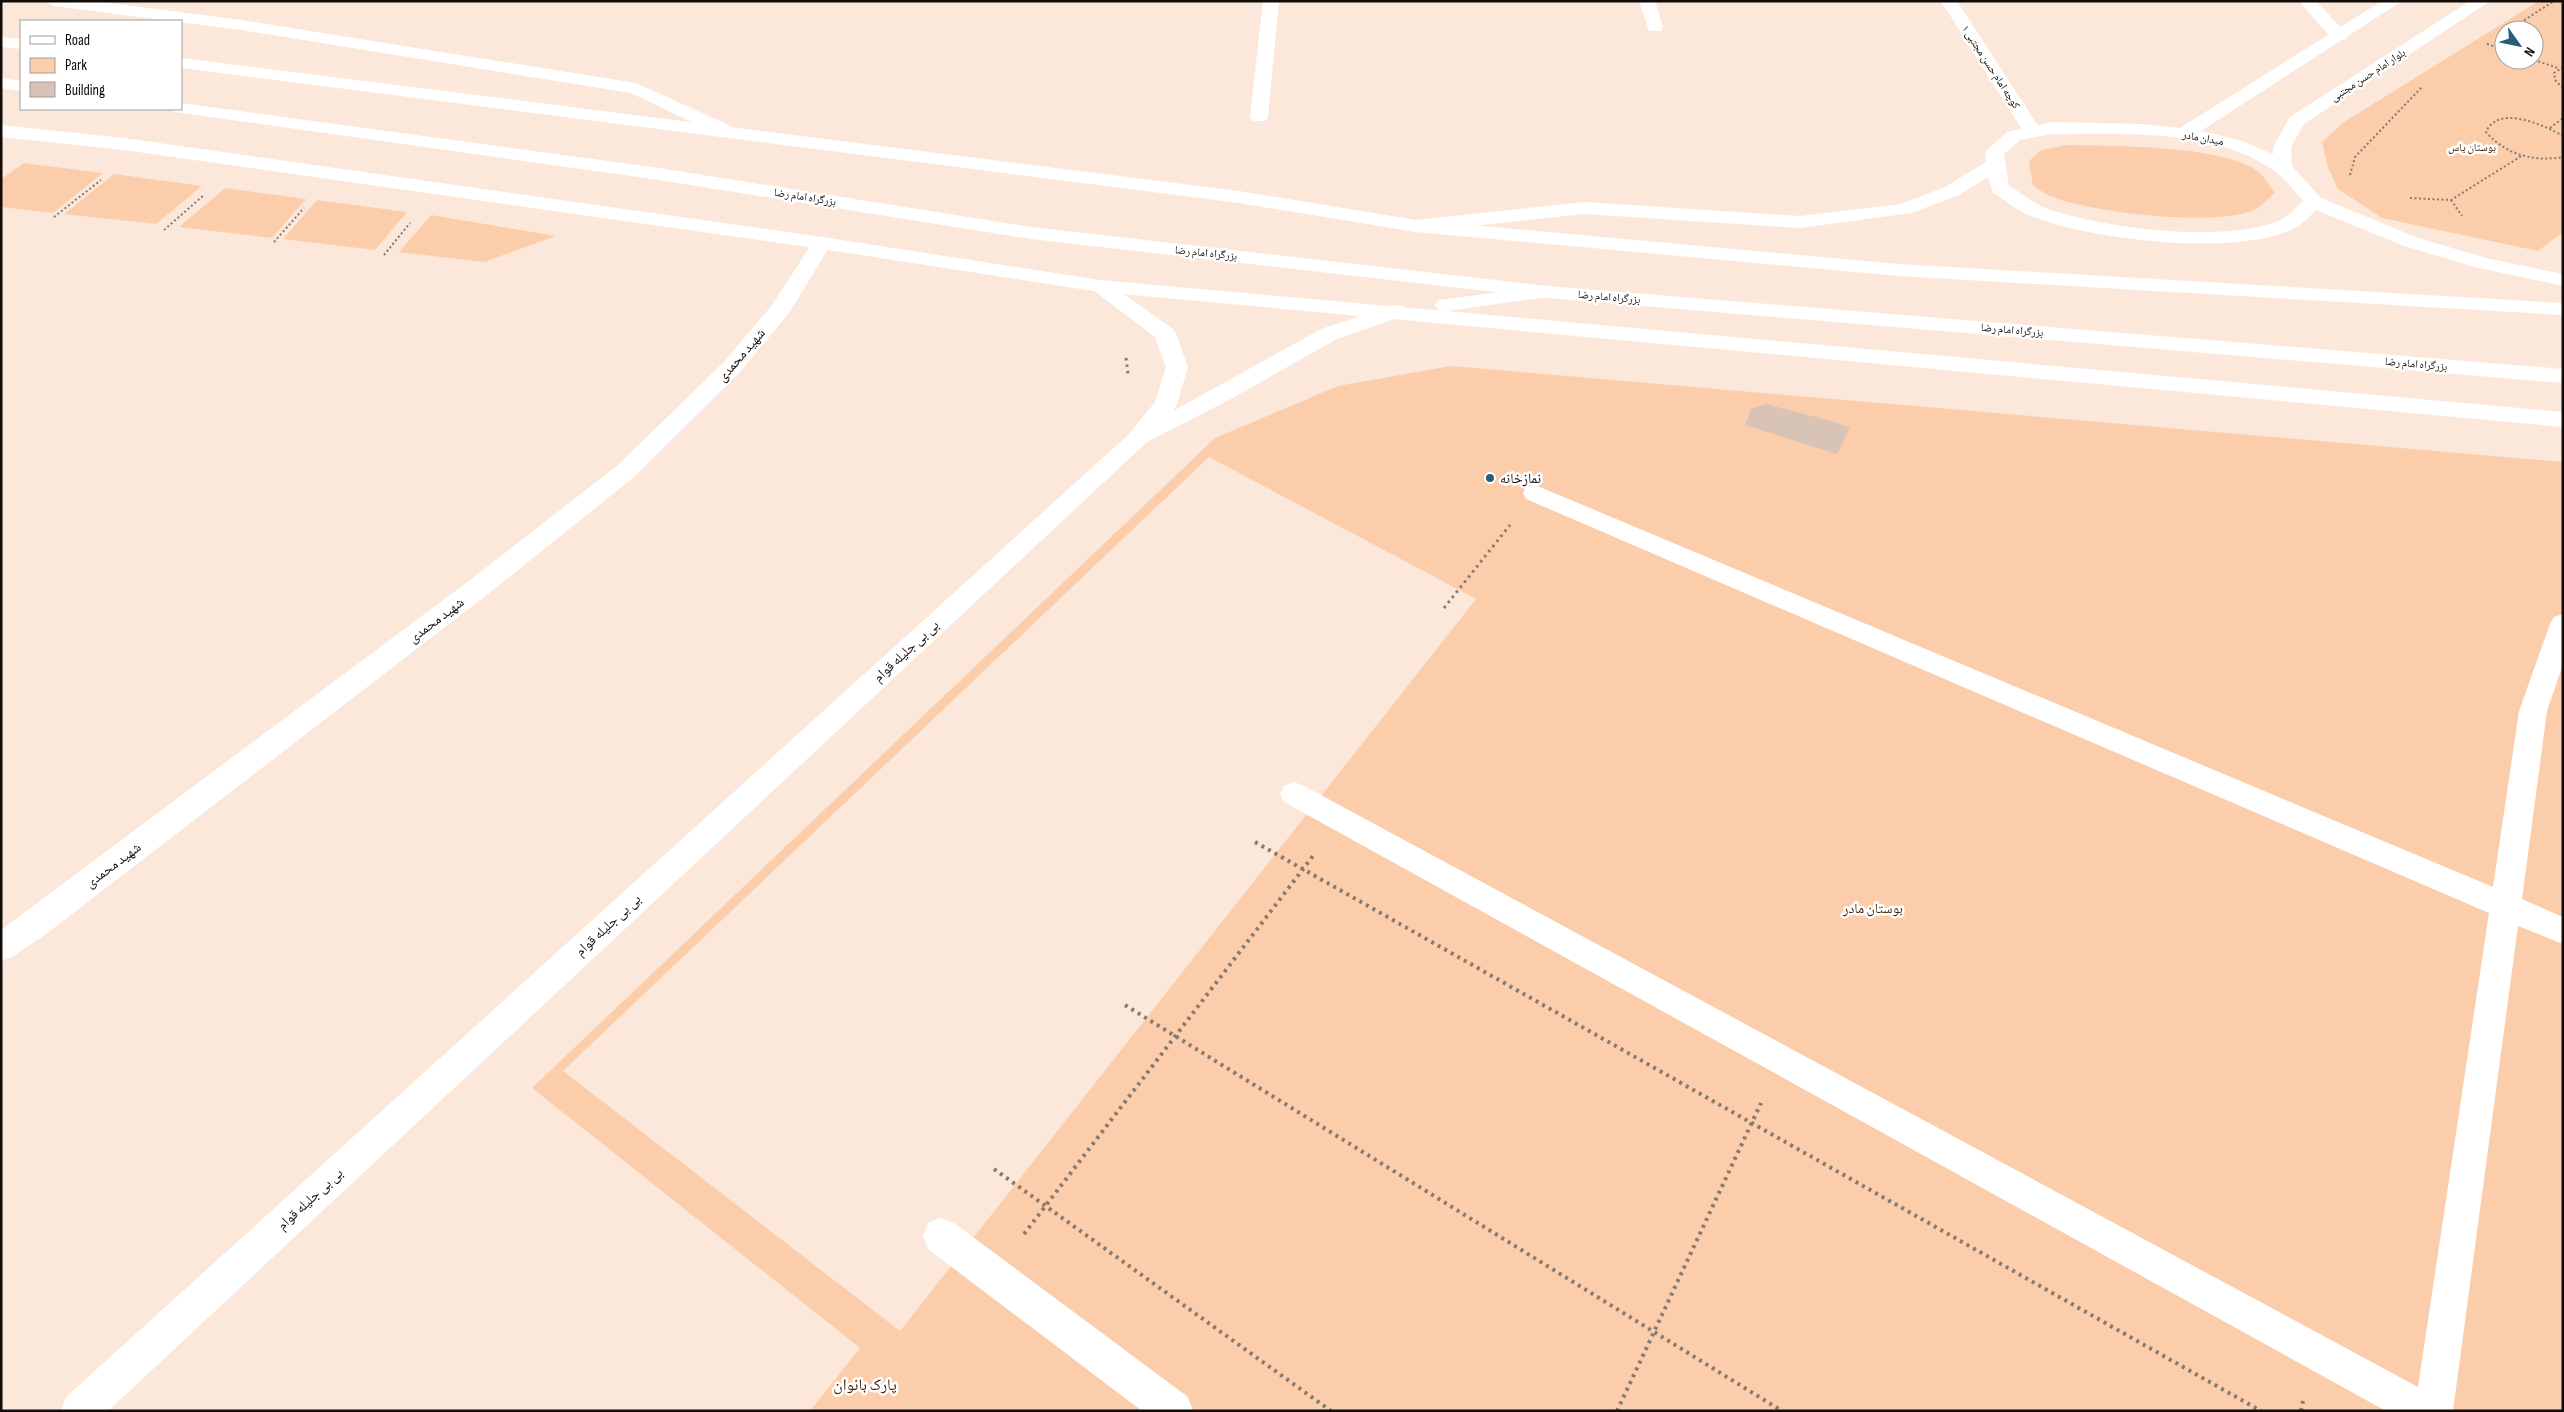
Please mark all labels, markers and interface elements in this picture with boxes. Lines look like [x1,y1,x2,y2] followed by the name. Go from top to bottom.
[20,20,182,110] legend
[2494,20,2544,70] north arrow
[1959,23,2023,112] street label: کوچه امام حسن مجتبی ۱
[65,31,90,50] text: Road
[2520,44,2539,60] text: N
[2328,46,2408,104] street label: بلوار امام حسن مجتبی
[65,56,87,75] text: Park
[65,81,105,100] text: Building
[2180,128,2225,148] street label: میدان مادر
[2448,141,2496,154] park label: بوستان یاس
[773,186,837,208] street label: بزرگراه امام رضا
[1174,243,1238,263] street label: بزرگراه امام رضا
[1577,288,1641,306] street label: بزرگراه امام رضا
[1980,321,2044,339] street label: بزرگراه امام رضا
[713,325,769,385] street label: شهید محمدی
[2384,355,2448,373] street label: بزرگراه امام رضا
[1500,470,1541,487] place label: نمازخانه
[1484,472,1496,484] marker: نمازخانه
[405,594,467,646] street label: شهید محمدی
[870,616,943,686] street label: بی بی جلیله قوام
[82,839,144,891] street label: شهید محمدی
[572,890,645,960] street label: بی بی جلیله قوام
[1842,900,1903,917] park label: بوستان مادر
[274,1164,347,1234] street label: بی بی جلیله قوام
[833,1376,897,1395] park label: پارک بانوان

